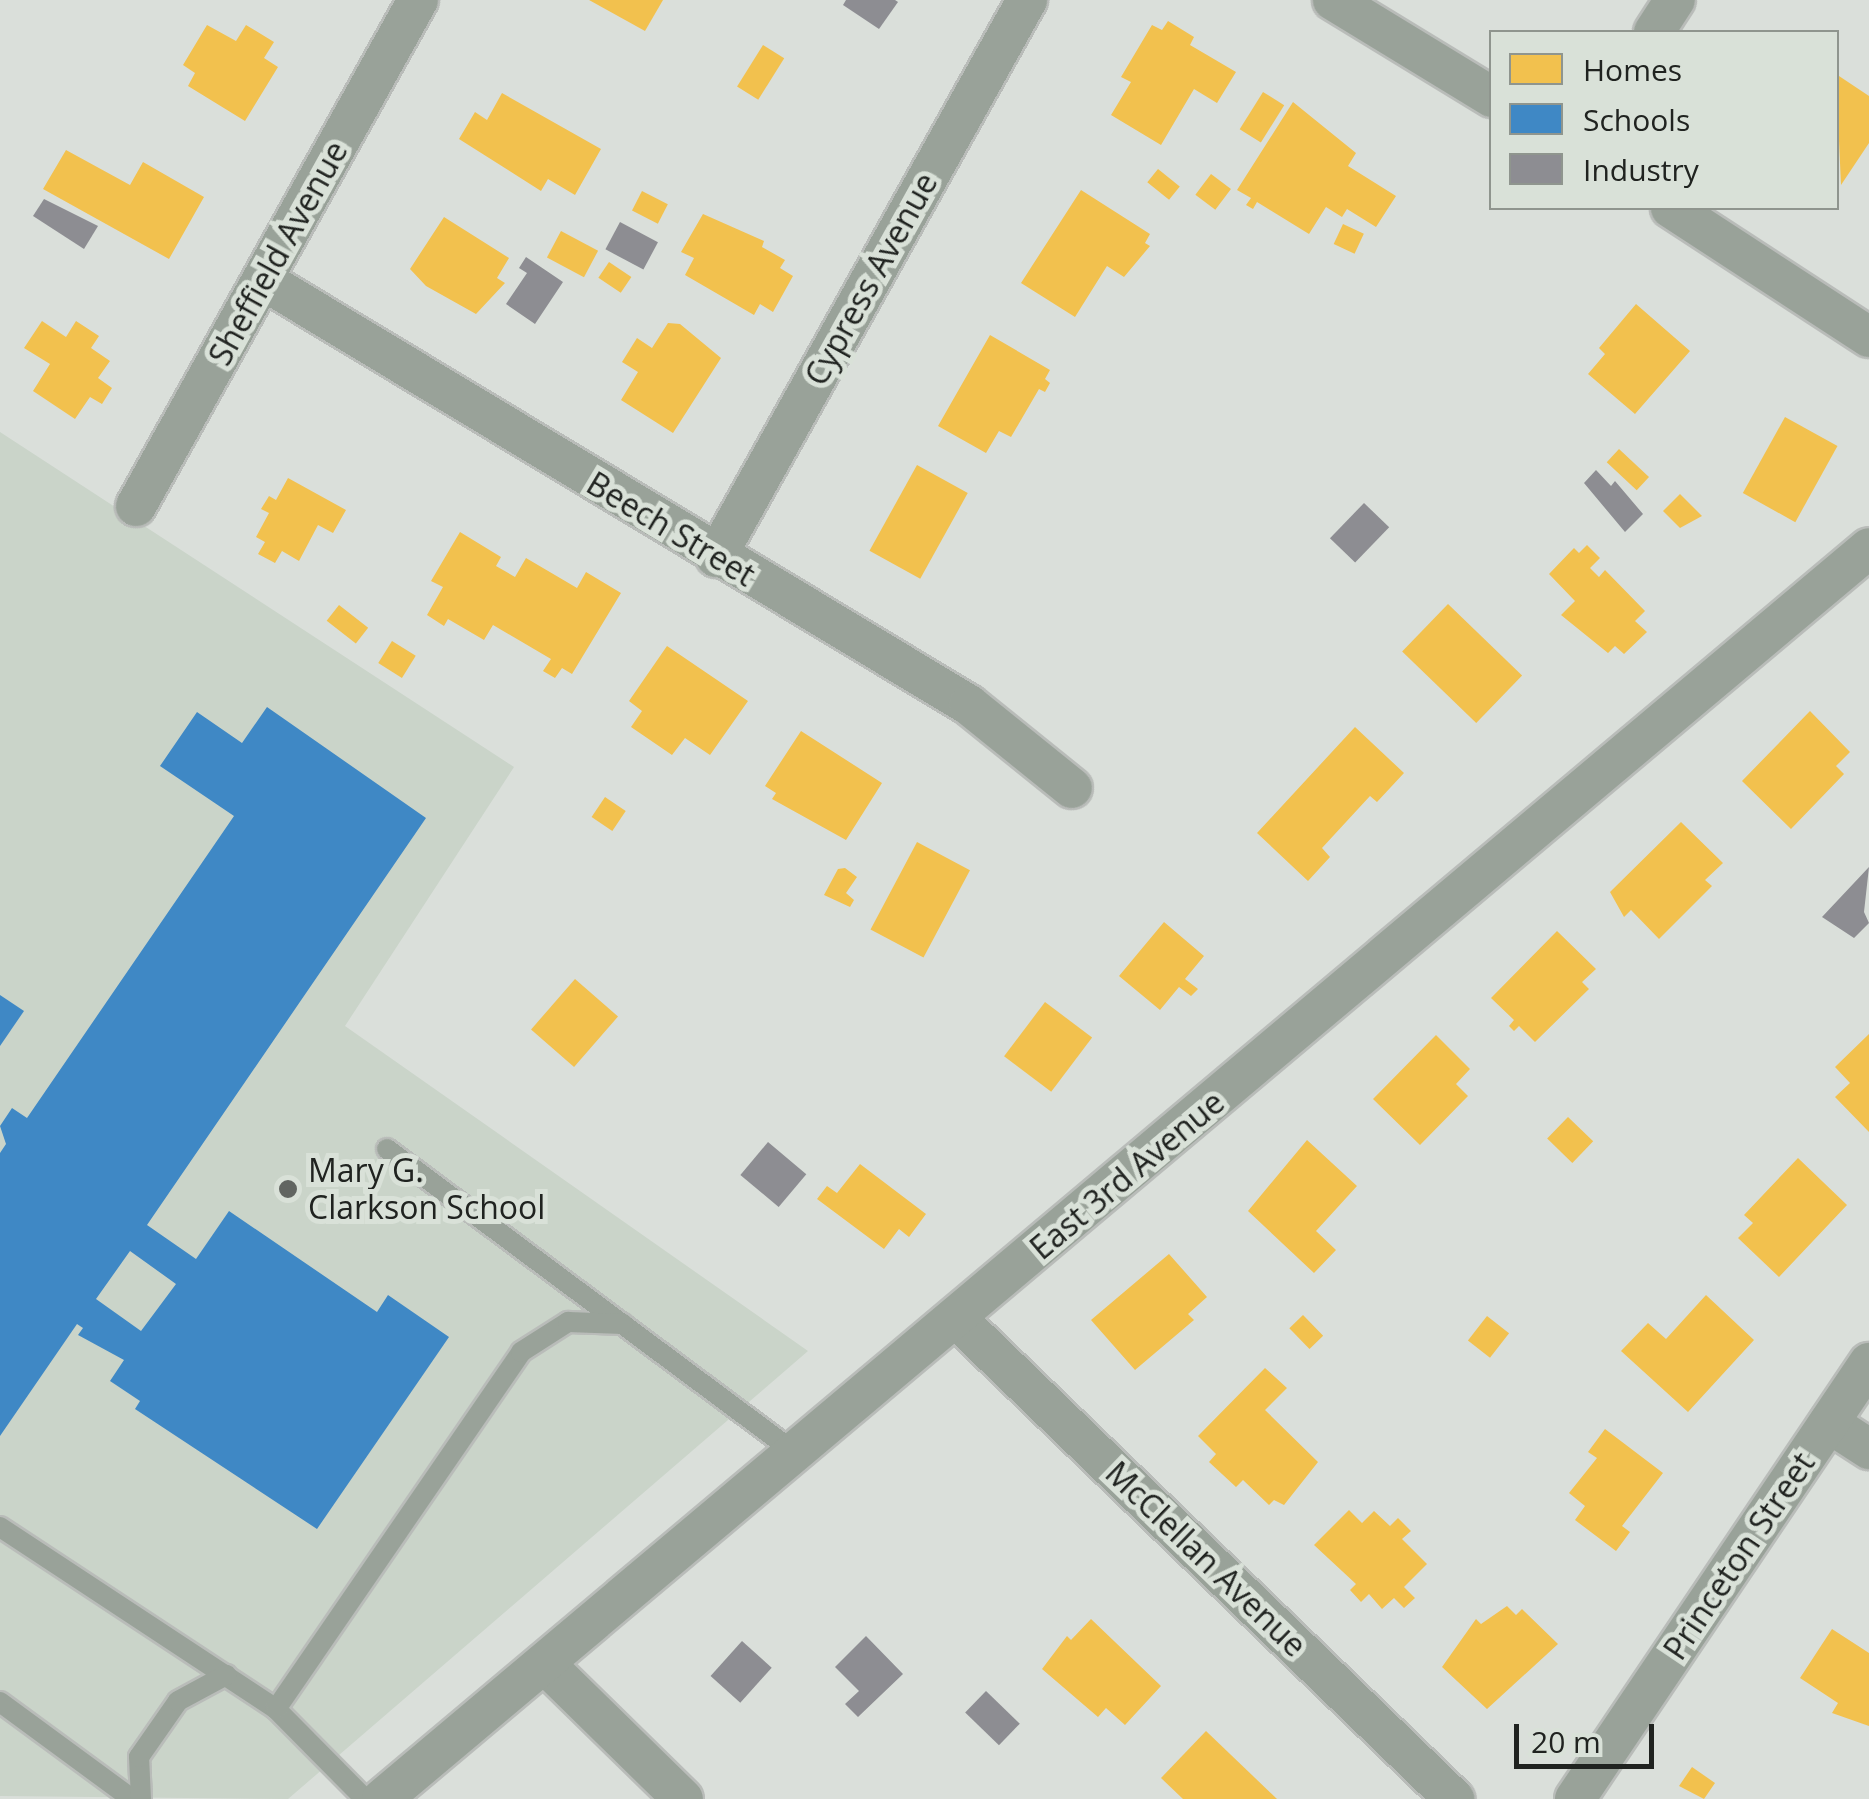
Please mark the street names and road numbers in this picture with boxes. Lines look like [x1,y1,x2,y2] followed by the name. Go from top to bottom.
[201,134,355,372] street label: Sheffield Avenue
[797,166,945,392] street label: Cypress Avenue
[580,464,762,594] street label: Beech Street
[1022,1083,1232,1267] street label: East 3rd Avenue
[1656,1445,1822,1667] street label: Princeton Street
[1098,1454,1314,1664] street label: McClellan Avenue

